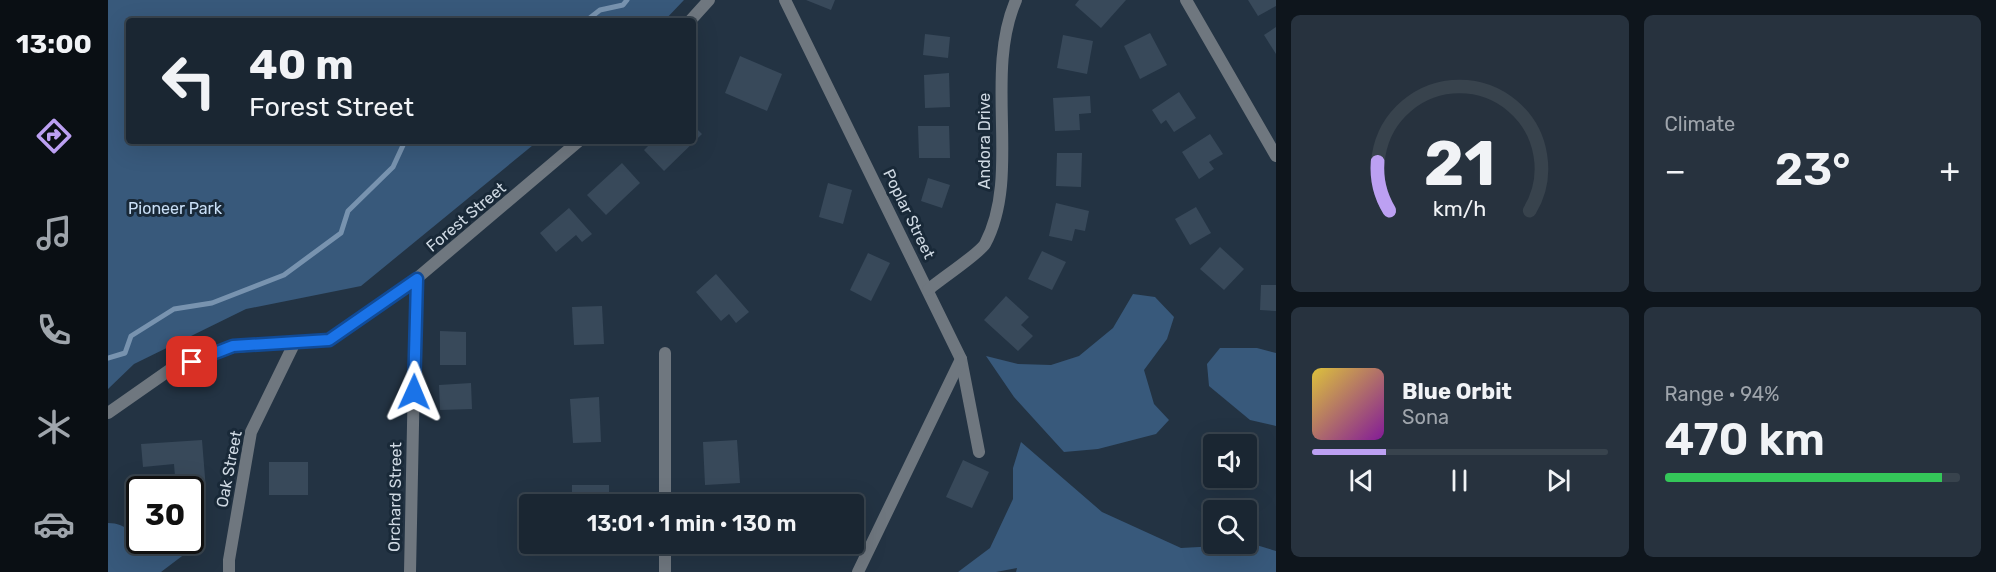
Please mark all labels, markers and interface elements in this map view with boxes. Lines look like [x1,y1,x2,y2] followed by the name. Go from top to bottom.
[16,28,92,60] text: 13:00
[249,40,354,90] text: 40 m
[150,42,228,120] icon: left
[249,91,414,123] text: Forest Street
[975,93,994,189] street label: Andora Drive
[1665,112,1735,136] text: Climate
[33,115,75,157] icon: directions
[1424,127,1496,201] text: 21
[1775,143,1851,196] text: 23°
[1665,151,1686,190] text: −
[1939,151,1960,190] text: +
[879,166,939,262] street label: Poplar Street
[422,178,510,256] street label: Forest Street
[1433,196,1487,221] text: km/h
[128,199,223,218] park label: Pioneer Park
[33,212,75,254] icon: music
[33,309,75,351] icon: phone
[166,336,217,387] pin
[175,345,208,378] icon: arrive
[382,360,446,424] position arrow
[1402,378,1512,405] text: Blue Orbit
[1665,382,1780,406] text: Range · 94%
[1402,405,1449,429] text: Sona
[33,406,75,448] icon: climate
[1665,413,1825,466] text: 470 km
[212,429,246,509] street label: Oak Street
[1203,434,1257,554] map controls
[1203,434,1257,488] button: sound
[385,442,405,552] street label: Orchard Street
[1345,464,1378,497] icon: previous
[1443,464,1476,497] icon: pause
[1542,464,1575,497] icon: next
[126,476,204,554] speed limit sign: 30
[1203,500,1257,554] button: search
[33,503,75,545] icon: car
[587,510,796,537] text: 13:01 · 1 min · 130 m

